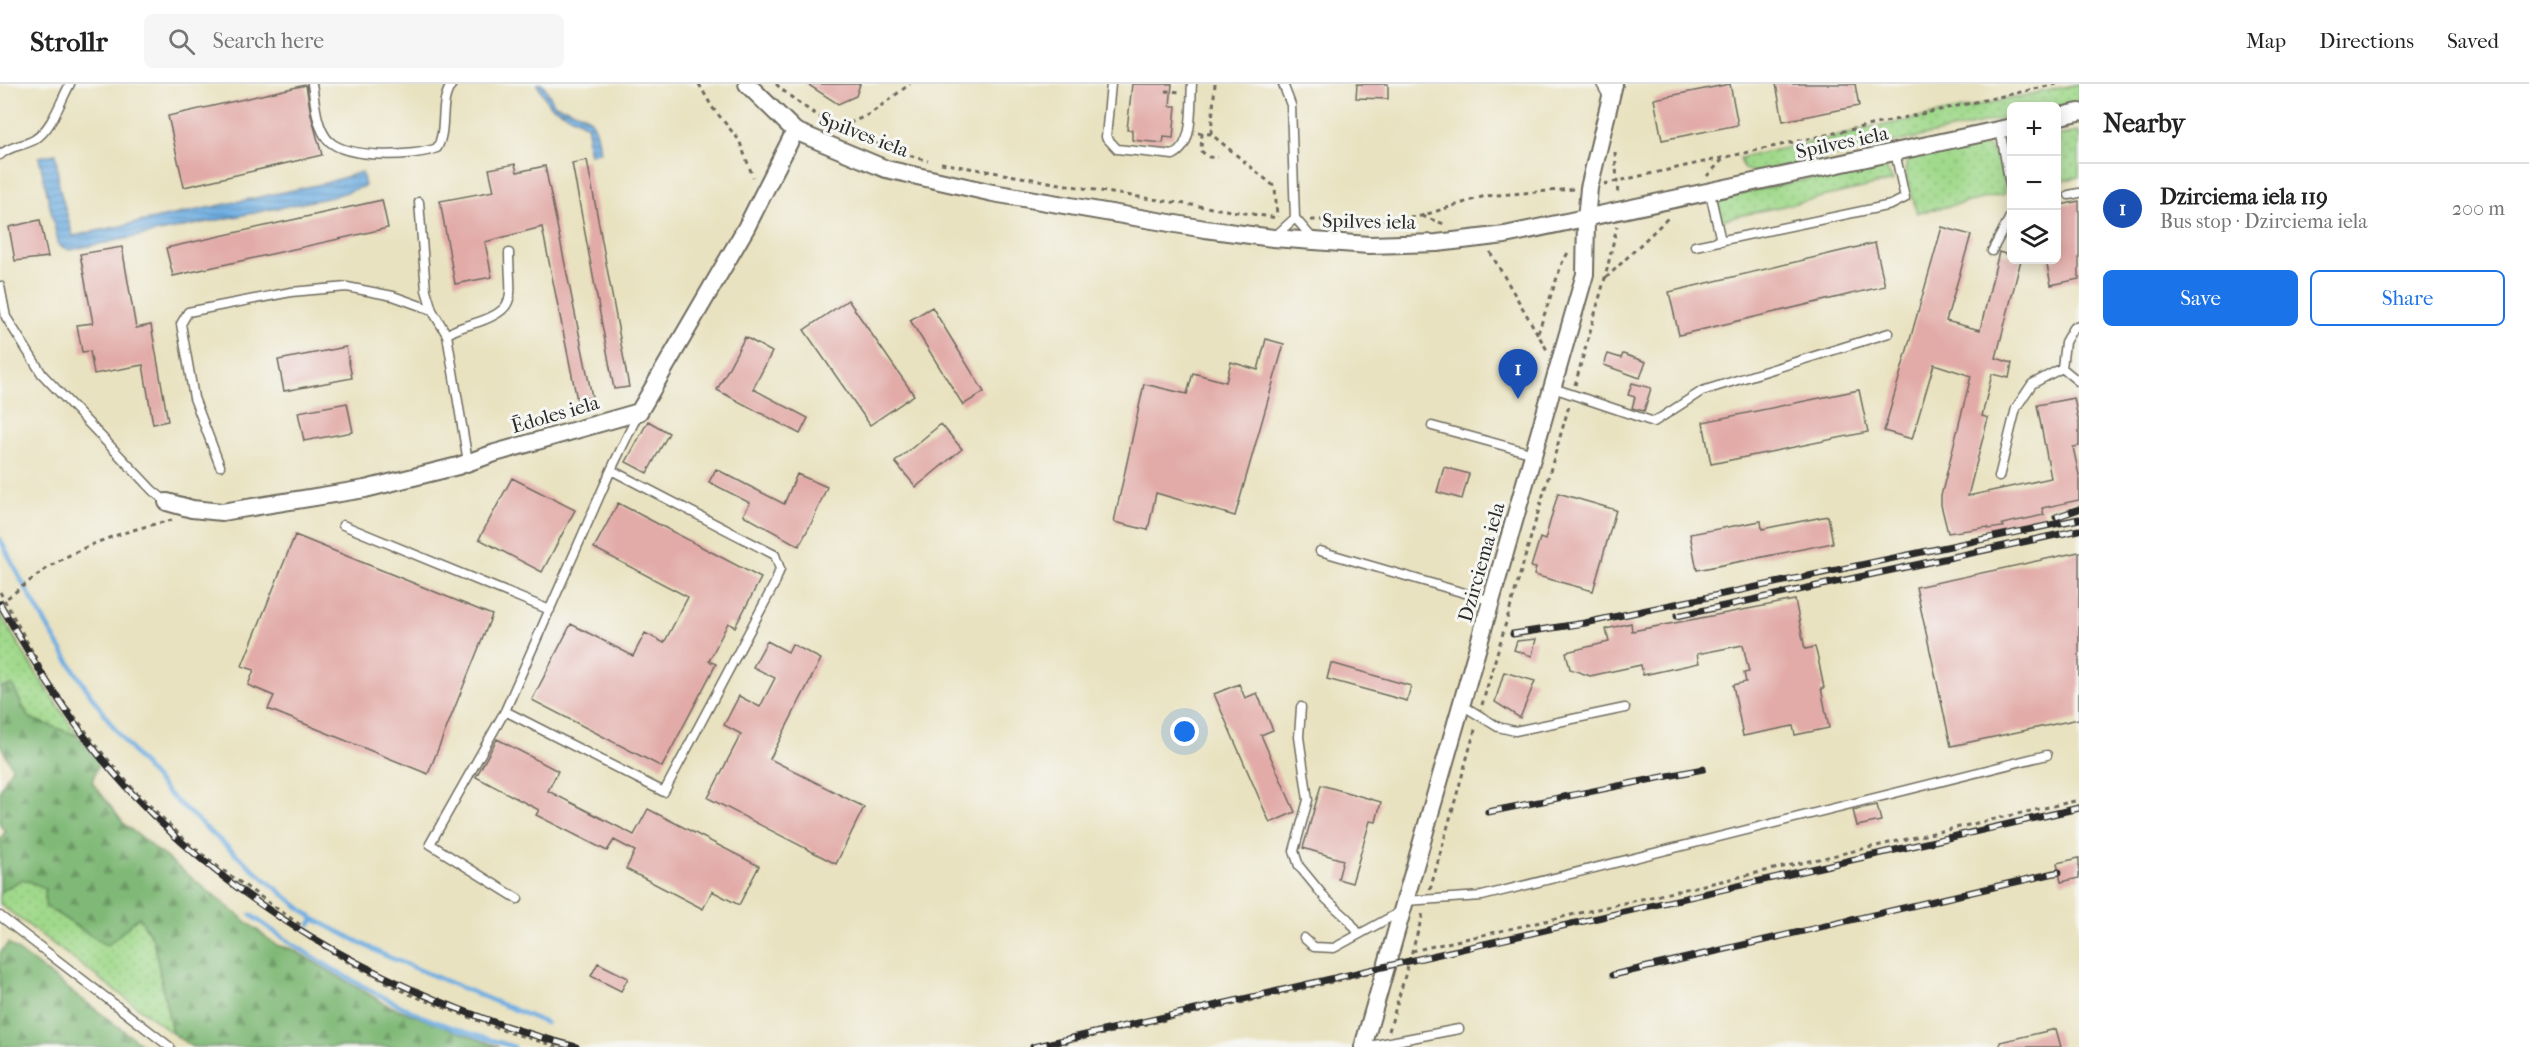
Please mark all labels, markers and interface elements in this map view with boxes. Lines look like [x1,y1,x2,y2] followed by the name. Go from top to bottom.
[144,14,564,68] search box
[30,25,108,58] text: Strollr
[165,25,198,58] icon: search
[213,28,324,54] text: Search here
[2246,29,2286,53] text: Map
[2319,29,2414,53] text: Directions
[2447,29,2499,53] text: Saved
[2007,102,2061,264] map controls
[2007,102,2061,156] button: +
[816,107,912,162] street label: Spilves iela
[2103,108,2185,139] text: Nearby
[1794,121,1891,163] street label: Spilves iela
[2007,156,2061,210] button: −
[2160,184,2328,210] text: Dzirciema iela 119
[2119,197,2126,220] text: 1
[2452,197,2505,220] text: 200 m
[1322,209,1417,234] street label: Spilves iela
[2007,210,2061,264] button: layers
[2160,210,2368,233] text: Bus stop · Dzirciema iela
[2103,270,2298,326] button: Save
[2310,270,2505,326] button: Share
[1498,350,1538,399] pin: 1
[509,391,602,438] street label: Ēdoles iela
[1453,499,1510,625] street label: Dzirciema iela
[1170,717,1199,746] your location

